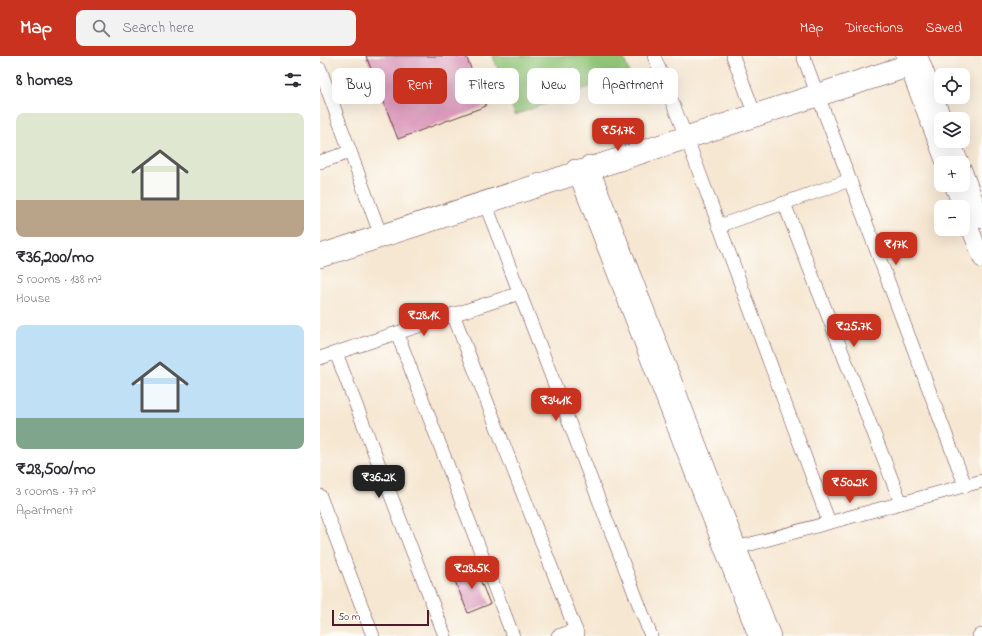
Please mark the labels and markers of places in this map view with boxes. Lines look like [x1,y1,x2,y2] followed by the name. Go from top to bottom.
[585,118,651,152] pin: ₹51.7K
[872,232,920,266] pin: ₹17K
[391,303,457,337] pin: ₹28.1K
[821,314,887,348] pin: ₹25.7K
[523,388,589,422] pin: ₹34.1K
[346,465,412,499] pin: ₹36.2K
[817,470,883,504] pin: ₹50.2K
[439,556,505,590] pin: ₹28.5K

